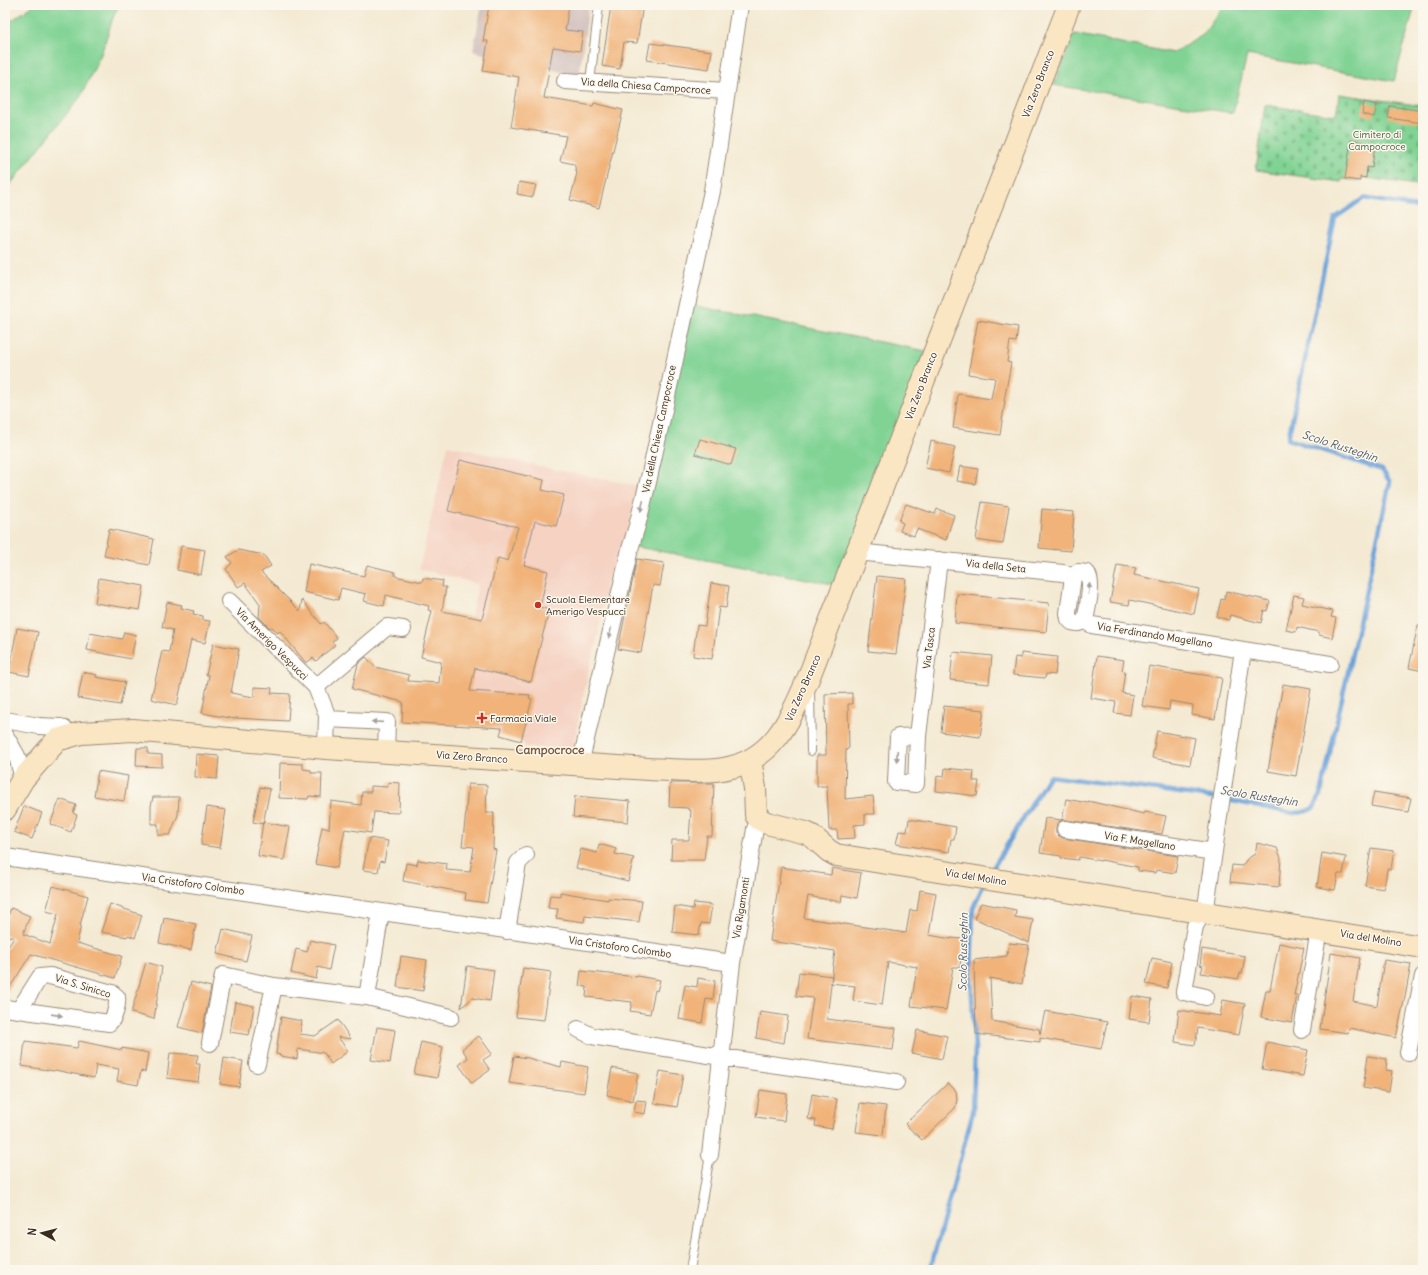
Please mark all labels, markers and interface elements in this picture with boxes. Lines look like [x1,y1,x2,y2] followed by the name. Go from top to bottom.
[1019,48,1057,120] street label: Via Zero Branco
[581,75,711,97] street label: Via della Chiesa Campocroce
[1348,128,1406,153] park label: Cimitero di Campocroce
[902,350,940,422] street label: Via Zero Branco
[639,364,679,494] street label: Via della Chiesa Campocroce
[1301,427,1380,465] water label: Scolo Rusteghin
[638,500,644,513] one-way arrow
[965,556,1027,576] street label: Via della Seta
[1086,583,1093,595] one-way arrow
[546,593,630,618] place label: Scuola Elementare Amerigo Vespucci
[533,600,543,610] marker: Scuola Elementare Amerigo Vespucci
[233,605,311,683] street label: Via Amerigo Vespucci
[1096,619,1214,651] street label: Via Ferdinando Magellano
[607,626,613,639] one-way arrow
[920,626,938,670] street label: Via Tasca
[782,652,824,723] street label: Via Zero Branco
[490,712,557,725] place label: Farmacia Viale
[477,713,487,723] marker: Farmacia Viale
[371,718,383,725] one-way arrow
[516,742,585,758] district label: Campocroce
[436,748,509,766] street label: Via Zero Branco
[894,750,901,762] one-way arrow
[1219,783,1299,809] water label: Scolo Rusteghin
[1103,829,1177,853] street label: Via F. Magellano
[944,866,1008,888] street label: Via del Molino
[141,870,246,898] street label: Via Cristoforo Colombo
[730,876,752,940] street label: Via Rigamonti
[955,912,971,991] water label: Scolo Rusteghin
[1339,927,1403,949] street label: Via del Molino
[568,933,673,961] street label: Via Cristoforo Colombo
[53,971,113,1001] street label: Via S. Sinicco
[51,1012,63,1019] one-way arrow
[22,1213,62,1253] north arrow
[25,1227,39,1236] text: N

